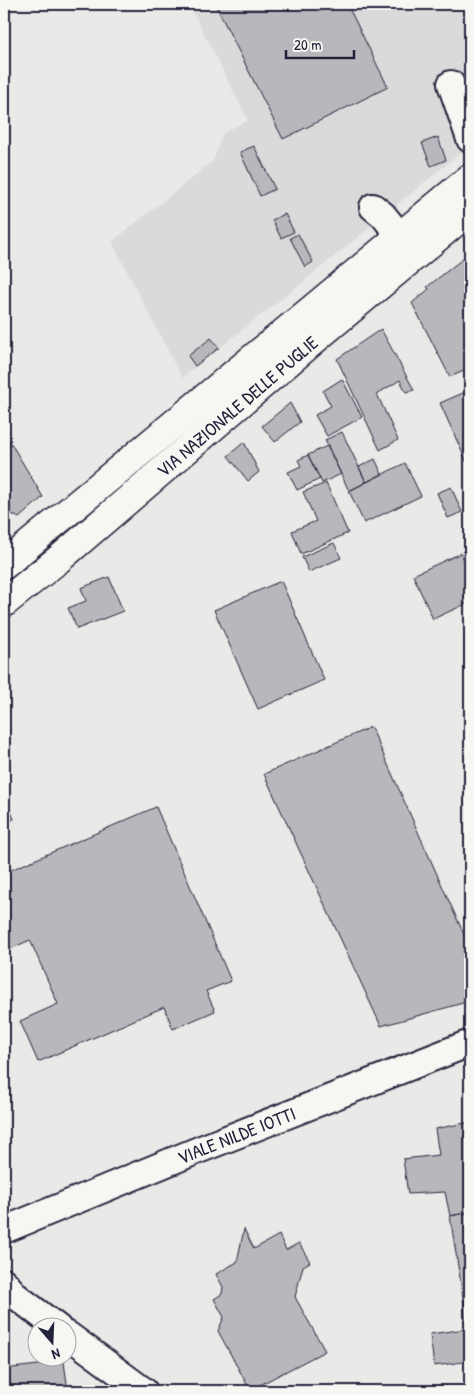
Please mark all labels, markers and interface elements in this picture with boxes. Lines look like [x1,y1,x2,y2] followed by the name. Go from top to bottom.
[286,28,354,60] scale bar
[294,34,321,55] text: 20 m
[151,329,324,483] street label: VIA NAZIONALE DELLE PUGLIE
[173,1100,299,1170] street label: VIALE NILDE IOTTI
[28,1318,78,1368] north arrow
[49,1345,63,1365] text: N

